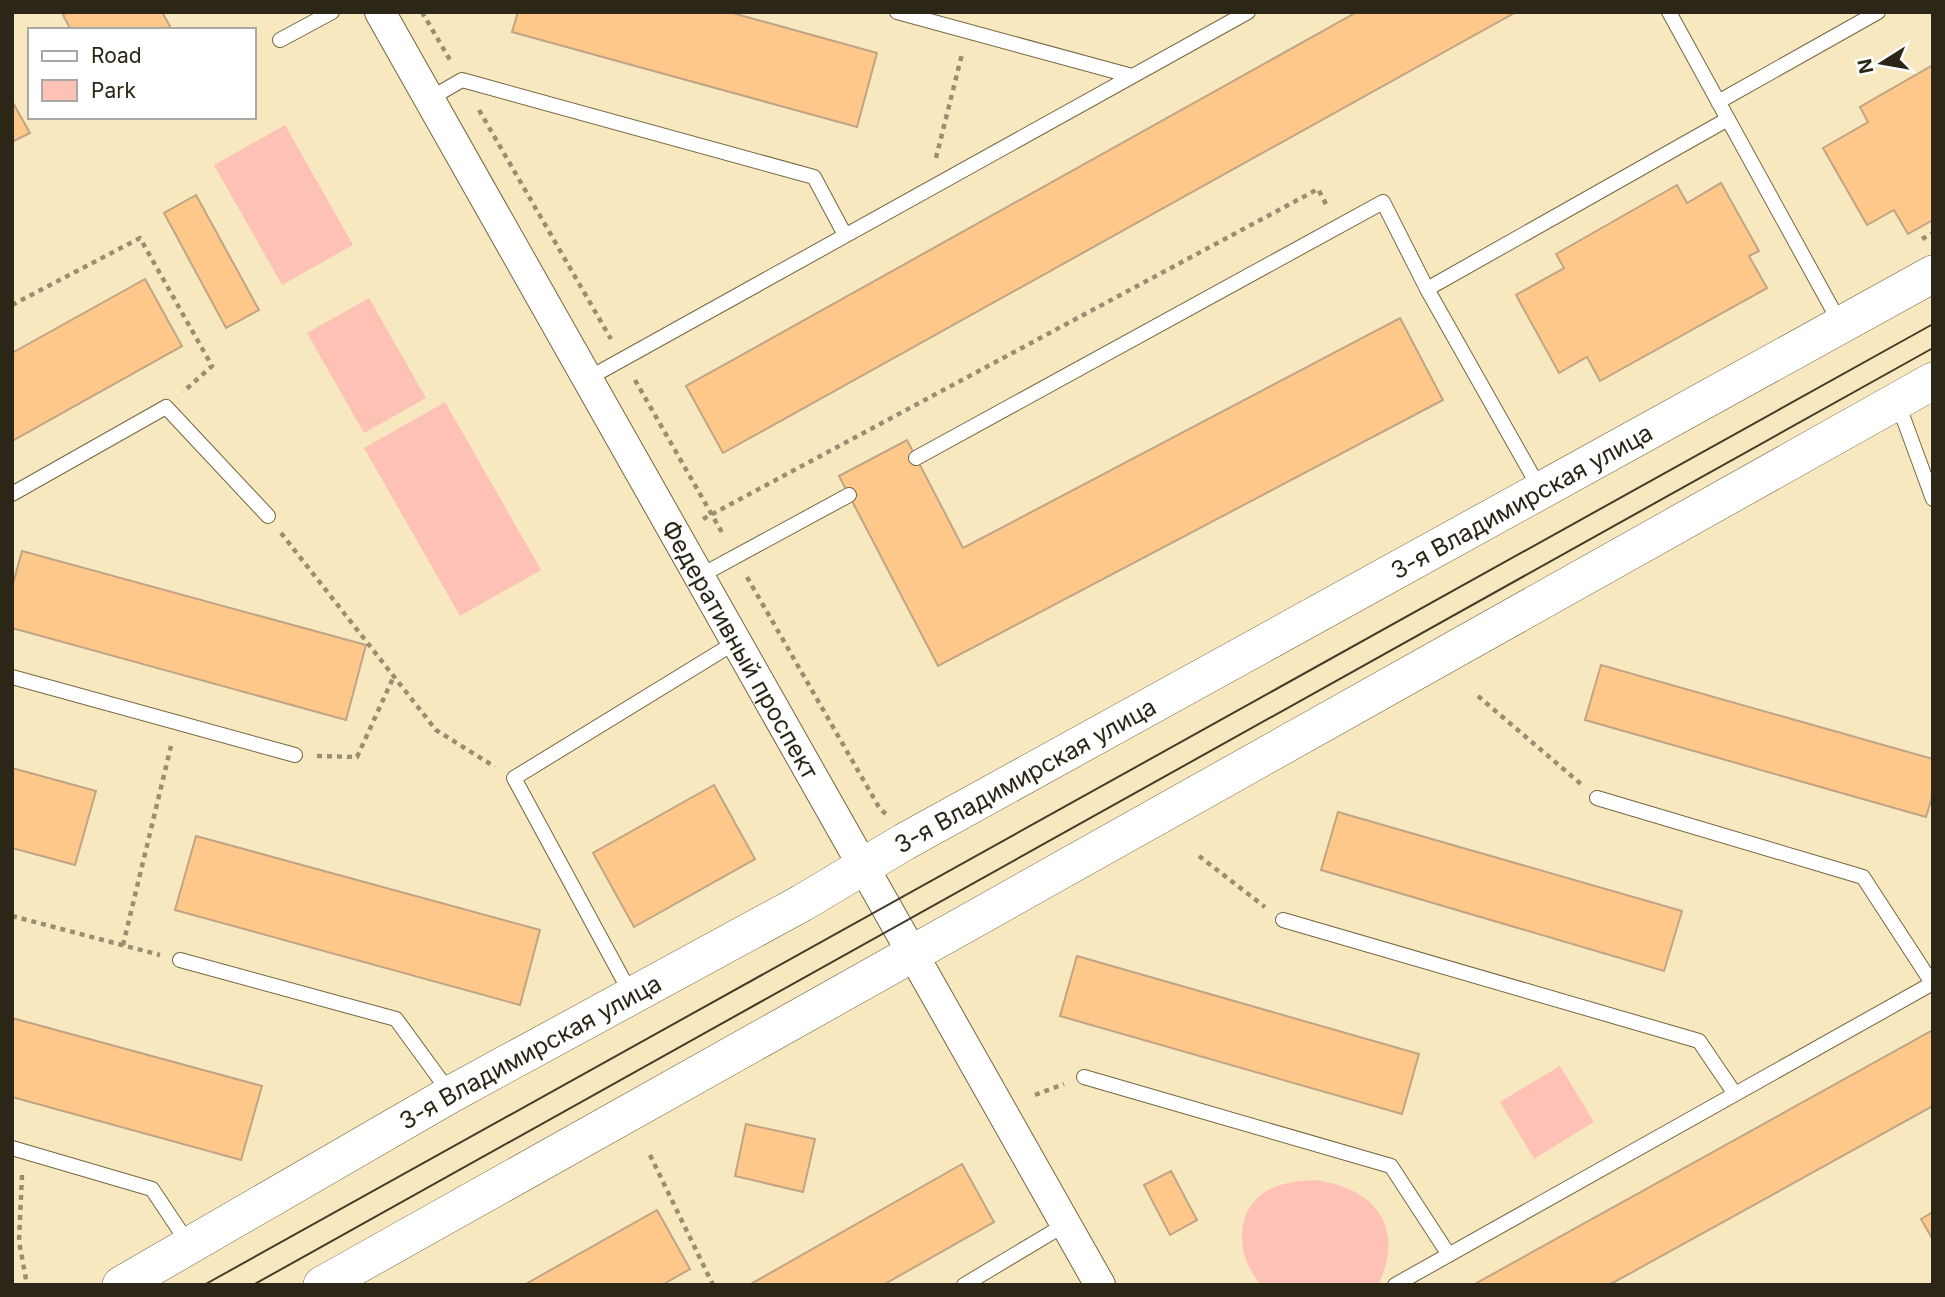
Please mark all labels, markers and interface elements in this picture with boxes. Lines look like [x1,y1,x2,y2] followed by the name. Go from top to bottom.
[28,28,256,119] legend
[1847,28,1917,98] north arrow
[91,43,142,68] text: Road
[1853,57,1878,75] text: N
[91,78,136,103] text: Park
[1386,417,1657,585] street label: 3-я Владимирская улица
[656,515,825,784] street label: Федеративный проспект
[889,691,1161,859] street label: 3-я Владимирская улица
[394,968,666,1135] street label: 3-я Владимирская улица

